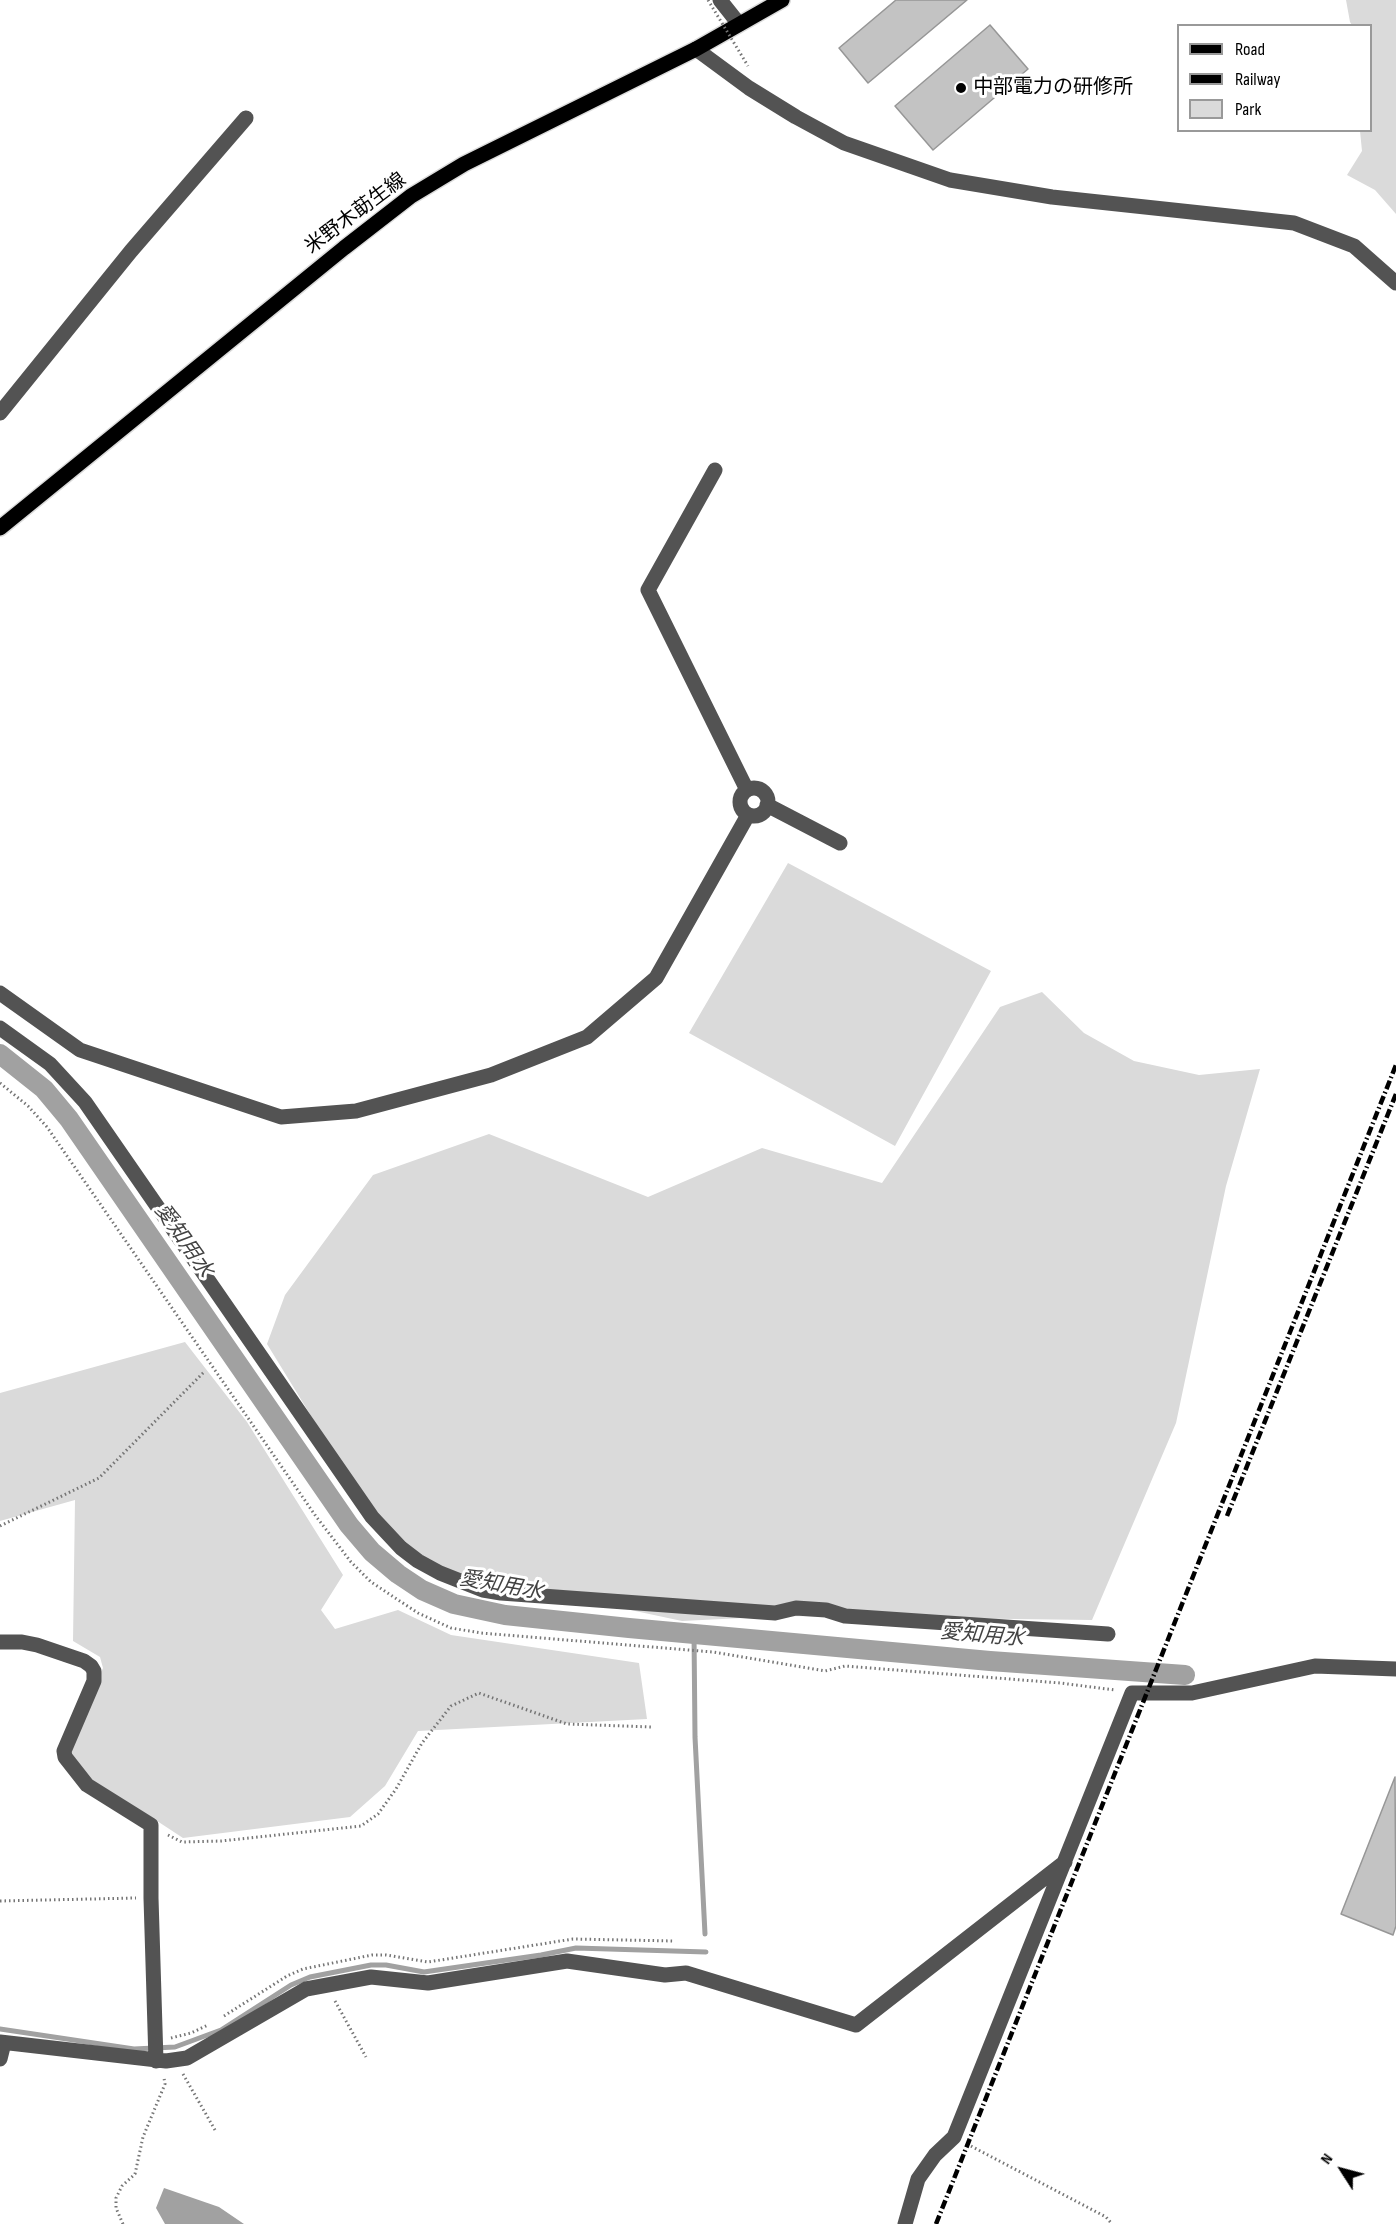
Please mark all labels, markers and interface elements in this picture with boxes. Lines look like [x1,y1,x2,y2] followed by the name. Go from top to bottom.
[1177,24,1372,132] legend
[1235,39,1265,60] text: Road
[1235,69,1280,90] text: Railway
[973,76,1133,100] place label: 中部電力の研修所
[954,81,968,95] marker: 中部電力の研修所
[1235,99,1261,120] text: Park
[301,168,411,260] street label: 米野木莇生線
[149,1199,217,1283] water label: 愛知用水
[457,1566,545,1606] water label: 愛知用水
[939,1620,1025,1652] water label: 愛知用水
[1312,2140,1372,2200] north arrow
[1317,2150,1337,2168] text: N

